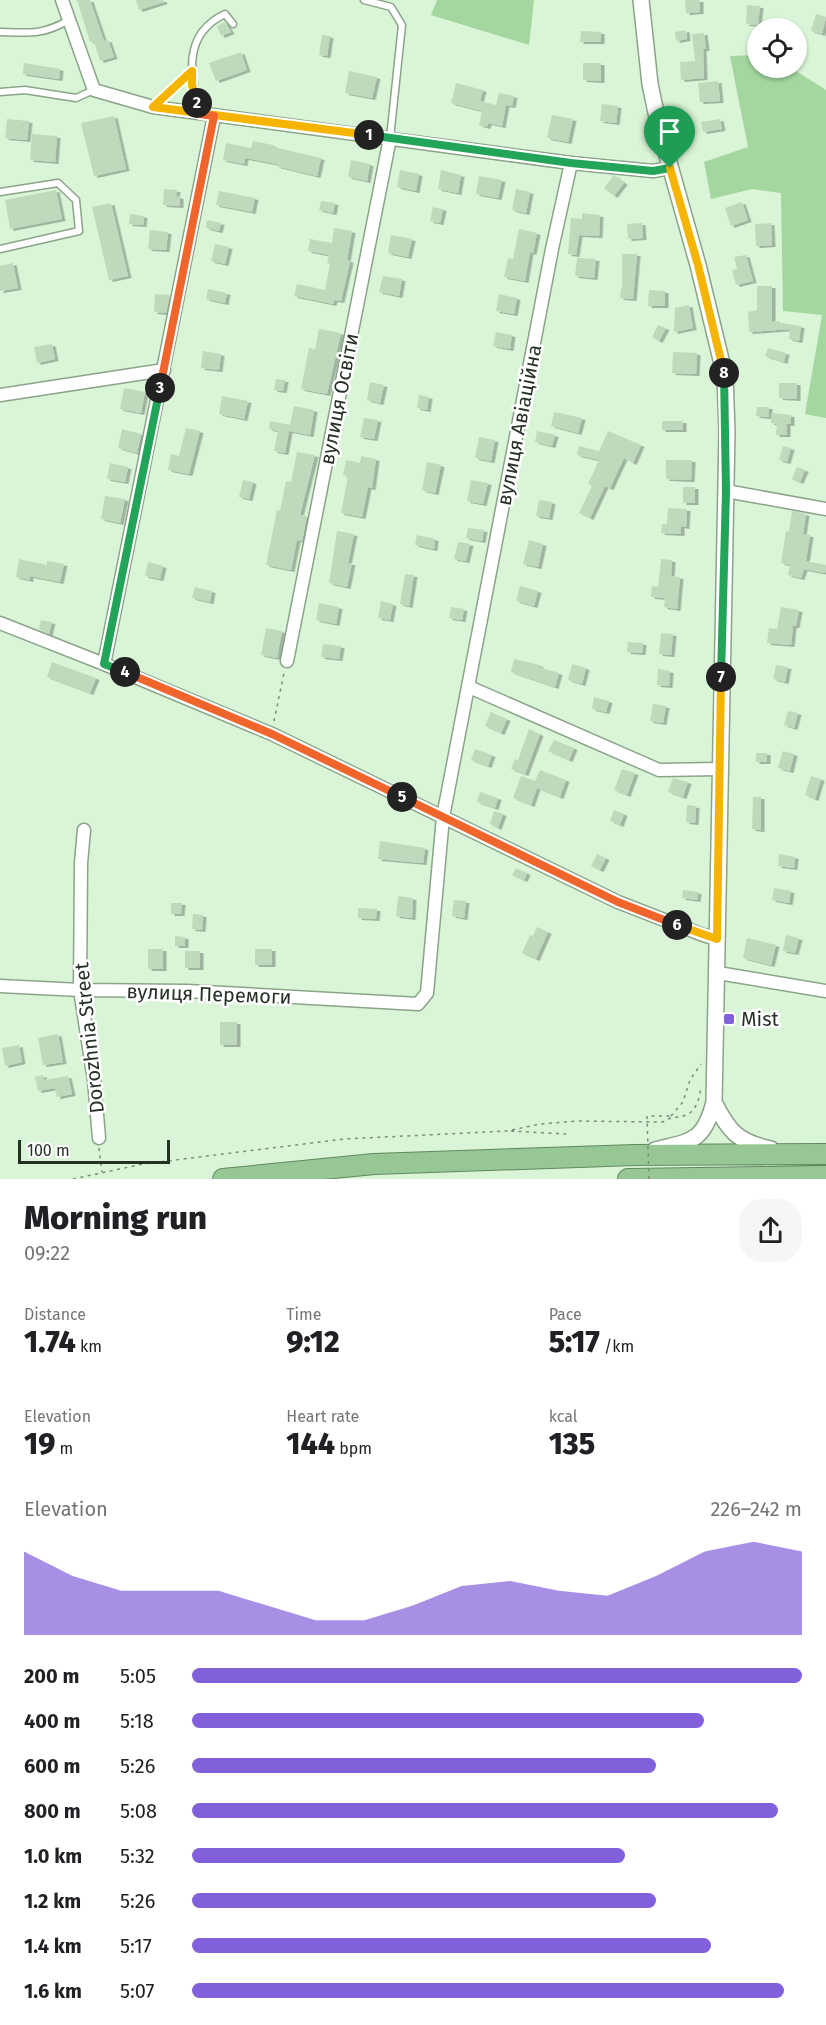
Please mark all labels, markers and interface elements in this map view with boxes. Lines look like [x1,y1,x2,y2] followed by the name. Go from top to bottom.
[747,18,807,78] map controls
[747,18,807,78] button: locate
[182,88,212,118] pin: 2
[193,93,201,112] text: 2
[644,106,695,168] pin
[653,115,686,148] icon: arrive
[354,120,384,150] pin: 1
[365,125,373,144] text: 1
[314,331,364,467] street label: вулиця Освіти
[492,342,546,508] street label: вулиця Авіаційна
[709,358,739,388] pin: 8
[719,363,729,382] text: 8
[145,373,175,403] pin: 3
[156,378,164,397] text: 3
[110,657,140,687] pin: 4
[120,662,130,681] text: 4
[706,662,736,692] pin: 7
[717,667,725,686] text: 7
[387,782,417,812] pin: 5
[398,787,406,806] text: 5
[662,910,692,940] pin: 6
[672,915,682,934] text: 6
[69,961,109,1115] street label: Dorozhnia Street
[126,979,292,1009] street label: вулиця Перемоги
[741,1007,780,1031] place label: Mist
[722,1012,736,1026] marker: Mist
[18,1137,170,1164] scale bar
[27,1141,70,1160] text: 100 m
[24,1198,207,1238] text: Morning run
[739,1199,802,1262] button: share
[24,1241,70,1265] text: 09:22
[24,1305,86,1324] text: Distance
[286,1305,322,1324] text: Time
[549,1305,582,1324] text: Pace
[24,1324,76,1360] text: 1.74
[286,1324,340,1360] text: 9:12
[549,1324,600,1360] text: 5:17
[76,1337,102,1356] text: km
[600,1337,634,1356] text: /km
[24,1407,91,1426] text: Elevation
[286,1407,359,1426] text: Heart rate
[549,1407,577,1426] text: kcal
[24,1426,55,1462] text: 19
[286,1426,335,1462] text: 144
[549,1426,595,1462] text: 135
[55,1439,73,1458] text: m
[335,1439,372,1458] text: bpm
[24,1497,108,1521] text: Elevation
[710,1497,802,1521] text: 226–242 m
[24,1664,79,1688] text: 200 m
[120,1664,156,1688] text: 5:05
[24,1709,80,1733] text: 400 m
[120,1709,154,1733] text: 5:18
[24,1754,80,1778] text: 600 m
[120,1754,155,1778] text: 5:26
[24,1799,81,1823] text: 800 m
[120,1799,157,1823] text: 5:08
[24,1844,82,1868] text: 1.0 km
[120,1844,155,1868] text: 5:32
[24,1889,81,1913] text: 1.2 km
[120,1889,155,1913] text: 5:26
[24,1934,82,1958] text: 1.4 km
[120,1934,152,1958] text: 5:17
[24,1979,82,2003] text: 1.6 km
[120,1979,154,2003] text: 5:07

